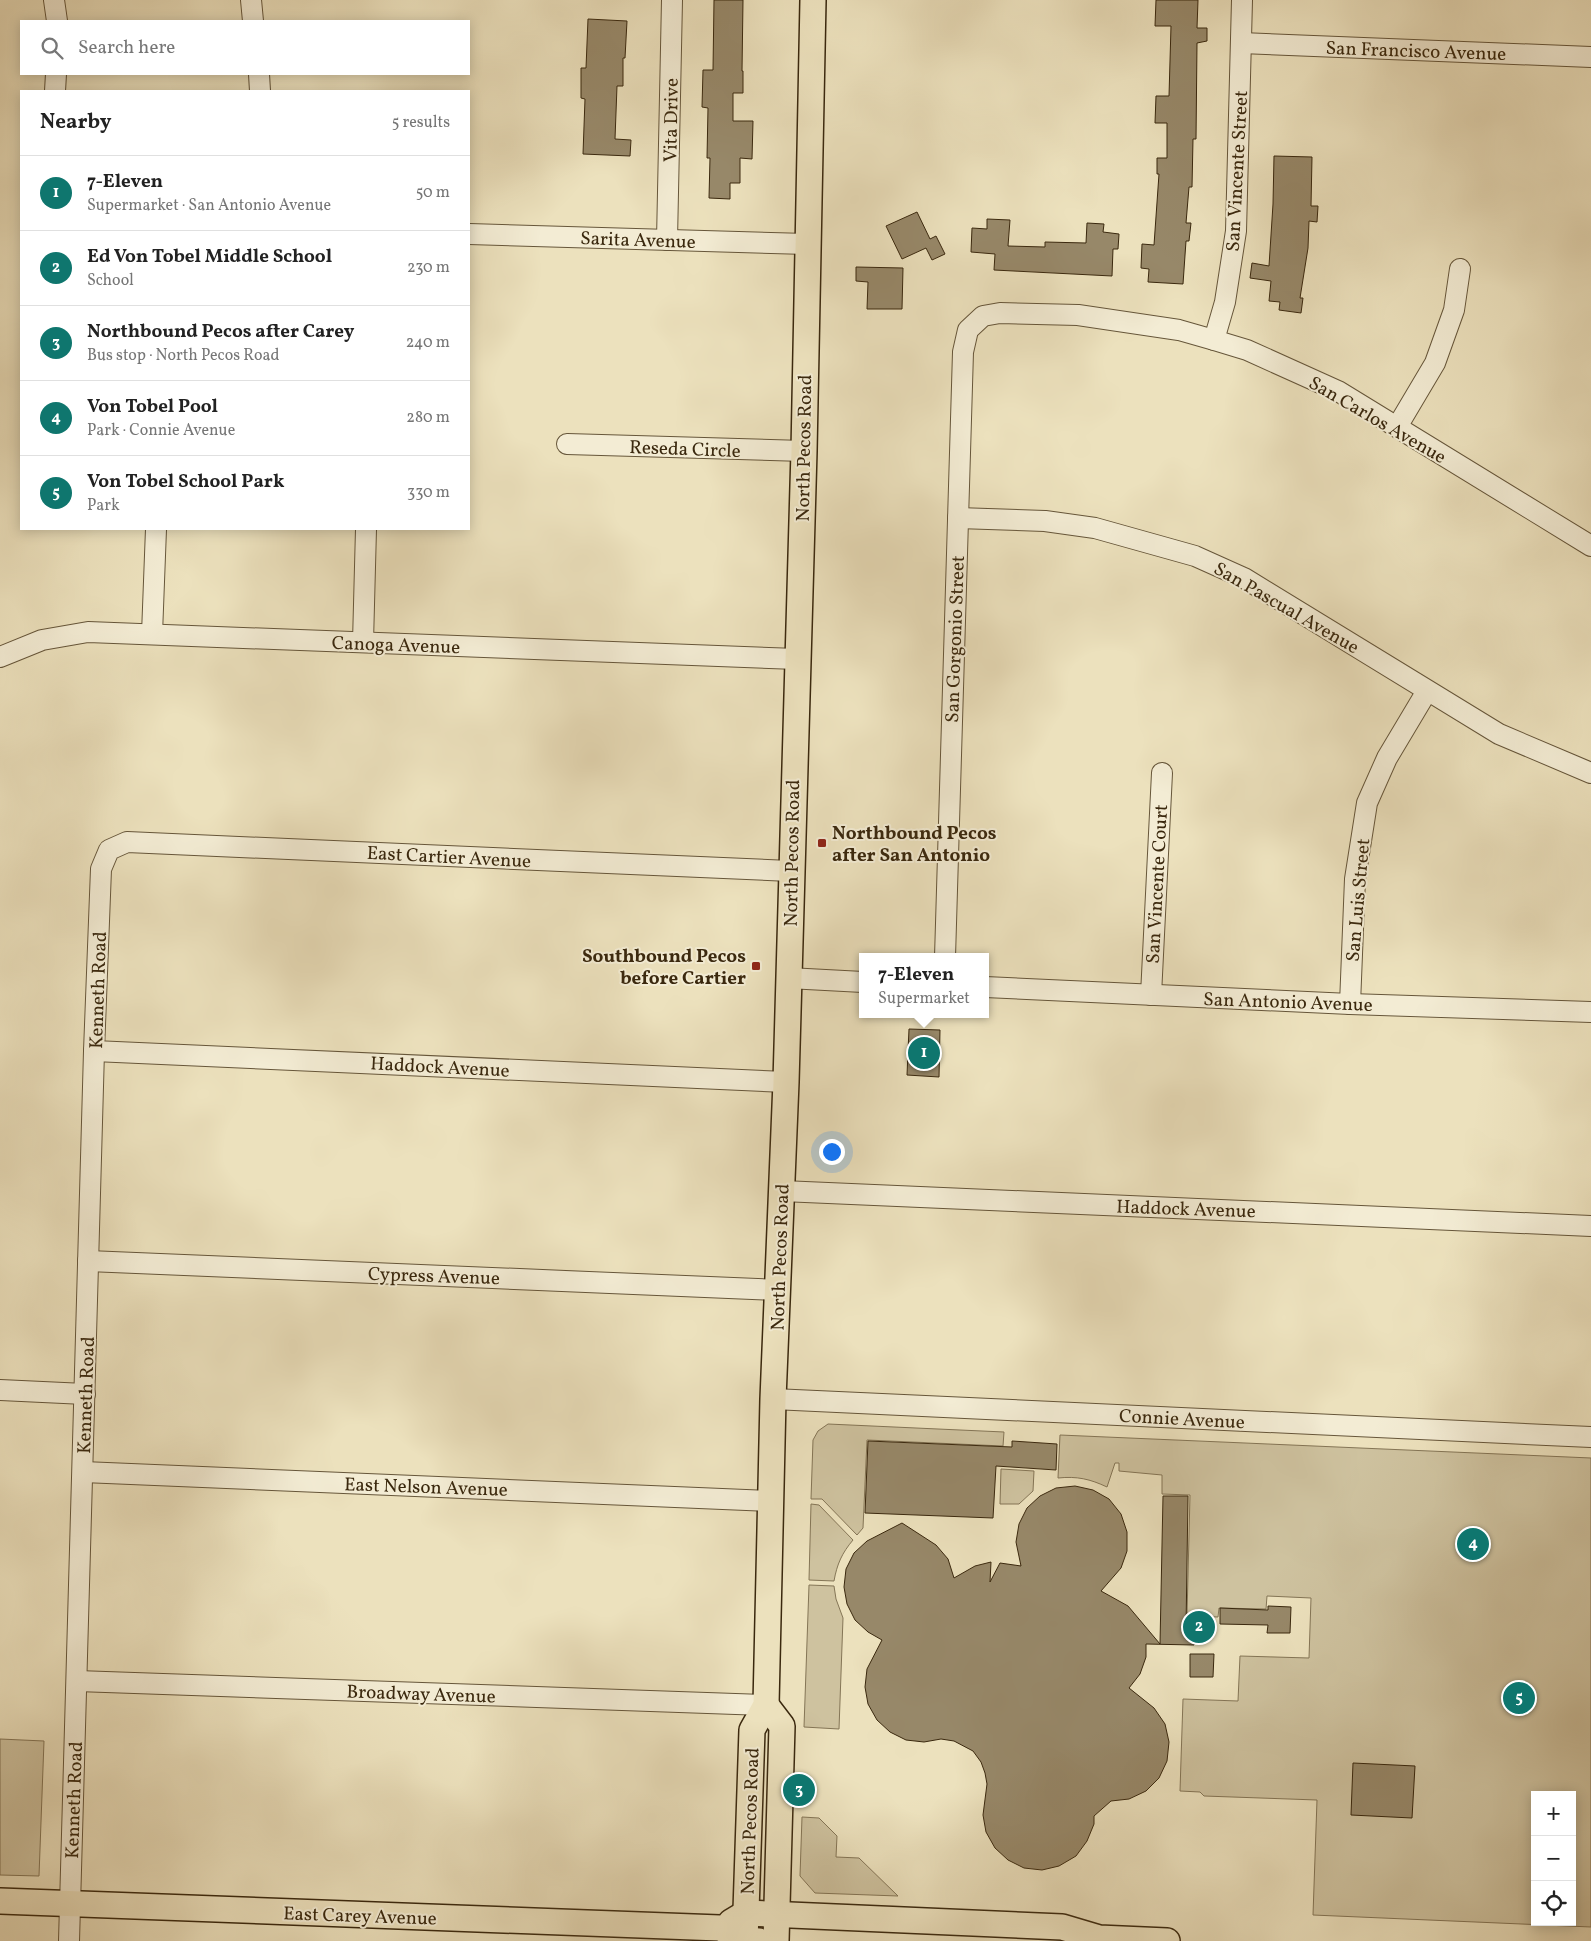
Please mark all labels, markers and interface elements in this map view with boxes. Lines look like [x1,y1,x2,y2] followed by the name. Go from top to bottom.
[20,20,470,75] search box
[38,34,66,62] icon: search
[78,35,175,61] text: Search here
[1325,36,1507,68] street label: San Francisco Avenue
[658,78,686,162] street label: Vita Drive
[1221,89,1255,252] street label: San Vincente Street
[40,108,111,137] text: Nearby
[392,112,450,134] text: 5 results
[87,169,163,195] text: 7-Eleven
[53,182,59,204] text: 1
[416,182,450,204] text: 50 m
[87,195,331,217] text: Supermarket · San Antonio Avenue
[580,226,696,256] street label: Sarita Avenue
[87,244,332,270] text: Ed Von Tobel Middle School
[52,257,60,279] text: 2
[407,257,450,279] text: 230 m
[87,270,134,292] text: School
[87,319,355,345] text: Northbound Pecos after Carey
[52,332,60,354] text: 3
[406,332,450,354] text: 240 m
[87,345,279,367] text: Bus stop · North Pecos Road
[1303,371,1451,471] street label: San Carlos Avenue
[791,374,819,522] street label: North Pecos Road
[87,394,218,420] text: Von Tobel Pool
[51,407,61,429] text: 4
[406,407,450,429] text: 280 m
[87,420,235,442] text: Park · Connie Avenue
[629,435,741,465] street label: Reseda Circle
[87,469,284,495] text: Von Tobel School Park
[52,482,60,504] text: 5
[407,482,450,504] text: 330 m
[87,495,120,517] text: Park
[940,555,972,723] street label: San Gorgonio Street
[1208,556,1364,661] street label: San Pascual Avenue
[331,631,461,661] street label: Canoga Avenue
[779,779,807,927] street label: North Pecos Road
[1141,803,1175,965] street label: San Vincente Court
[832,821,997,869] place label: Northbound Pecos after San Antonio
[816,837,828,849] marker: Northbound Pecos after San Antonio
[1341,837,1377,963] street label: San Luis Street
[366,841,532,875] street label: East Cartier Avenue
[84,931,114,1049] street label: Kenneth Road
[582,944,746,992] place label: Southbound Pecos before Cartier
[859,953,989,1018] popup
[750,960,762,972] marker: Southbound Pecos before Cartier
[878,962,954,988] text: 7-Eleven
[1203,987,1373,1019] street label: San Antonio Avenue
[878,988,970,1010] text: Supermarket
[908,1034,940,1072] pin: 1
[369,1051,510,1085] street label: Haddock Avenue
[819,1139,845,1165] your location
[765,1183,797,1331] street label: North Pecos Road
[1116,1195,1256,1225] street label: Haddock Avenue
[368,1262,500,1292] street label: Cypress Avenue
[72,1336,102,1454] street label: Kenneth Road
[1118,1404,1245,1436] street label: Connie Avenue
[344,1472,508,1504] street label: East Nelson Avenue
[1457,1525,1489,1563] pin: 4
[1183,1608,1215,1646] pin: 2
[346,1679,496,1711] street label: Broadway Avenue
[1503,1679,1535,1717] pin: 5
[60,1741,90,1859] street label: Kenneth Road
[735,1747,767,1895] street label: North Pecos Road
[783,1771,815,1809] pin: 3
[1531,1791,1576,1926] map controls
[1531,1791,1576,1836] button: +
[1531,1836,1576,1881] button: −
[1531,1881,1576,1926] button: locate
[283,1901,437,1933] street label: East Carey Avenue

